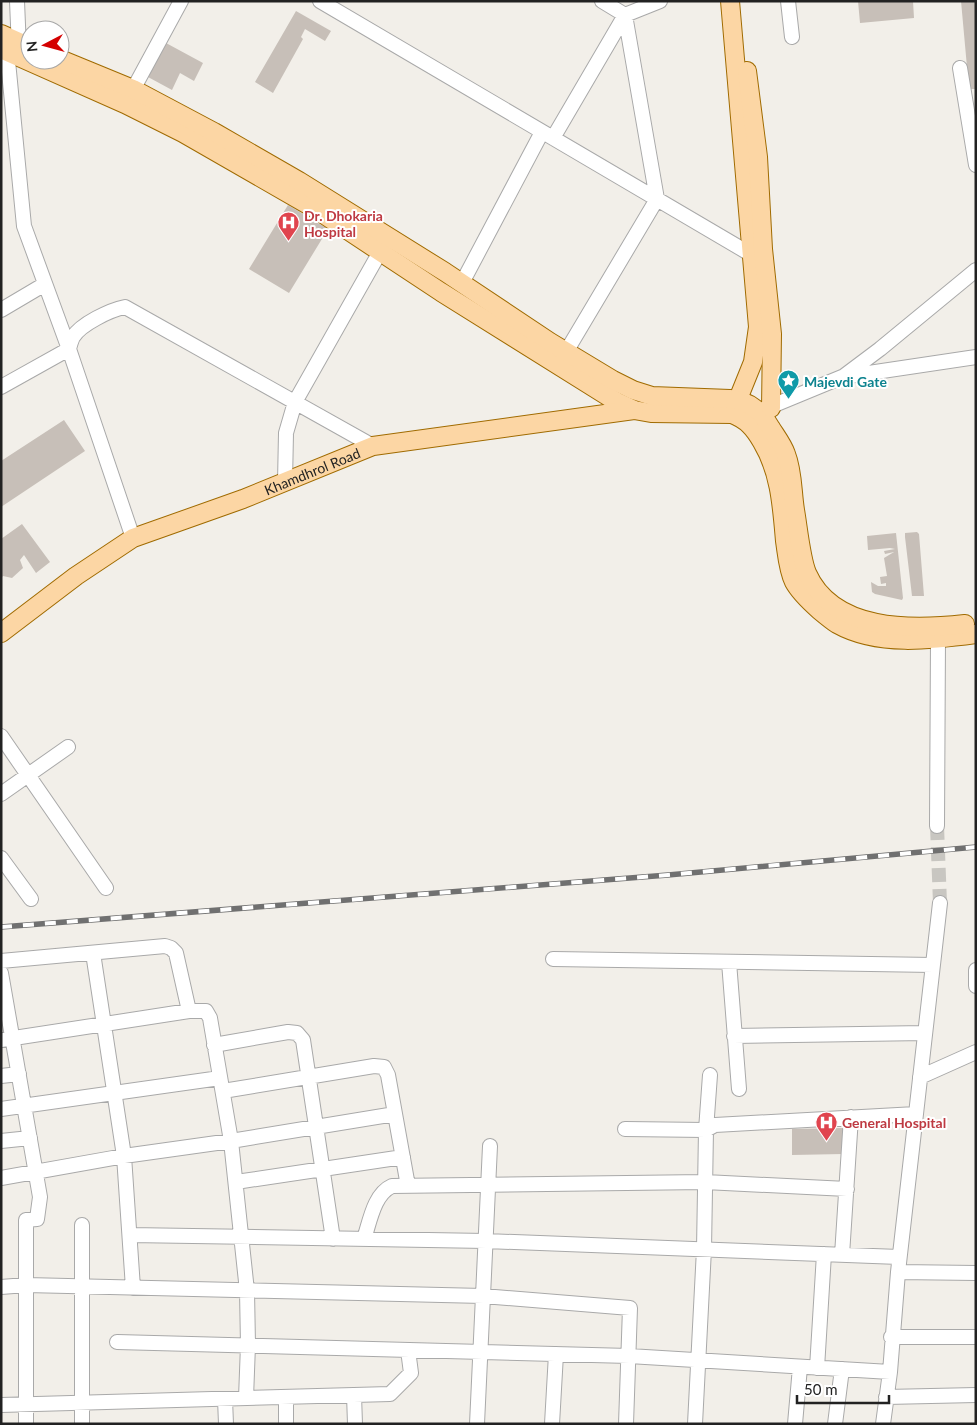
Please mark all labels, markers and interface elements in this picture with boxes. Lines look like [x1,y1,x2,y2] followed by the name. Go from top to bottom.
[20,20,70,70] north arrow
[23,40,41,53] text: N
[304,207,383,240] place label: Dr. Dhokaria Hospital
[276,211,300,242] hospital icon: Dr. Dhokaria Hospital
[776,369,800,400] place icon: Majevdi Gate
[804,373,887,390] place label: Majevdi Gate
[262,444,362,498] street label: Khamdhrol Road
[814,1110,838,1141] hospital icon: General Hospital
[842,1114,946,1131] place label: General Hospital
[797,1372,890,1404] scale bar
[804,1380,838,1398] text: 50 m

